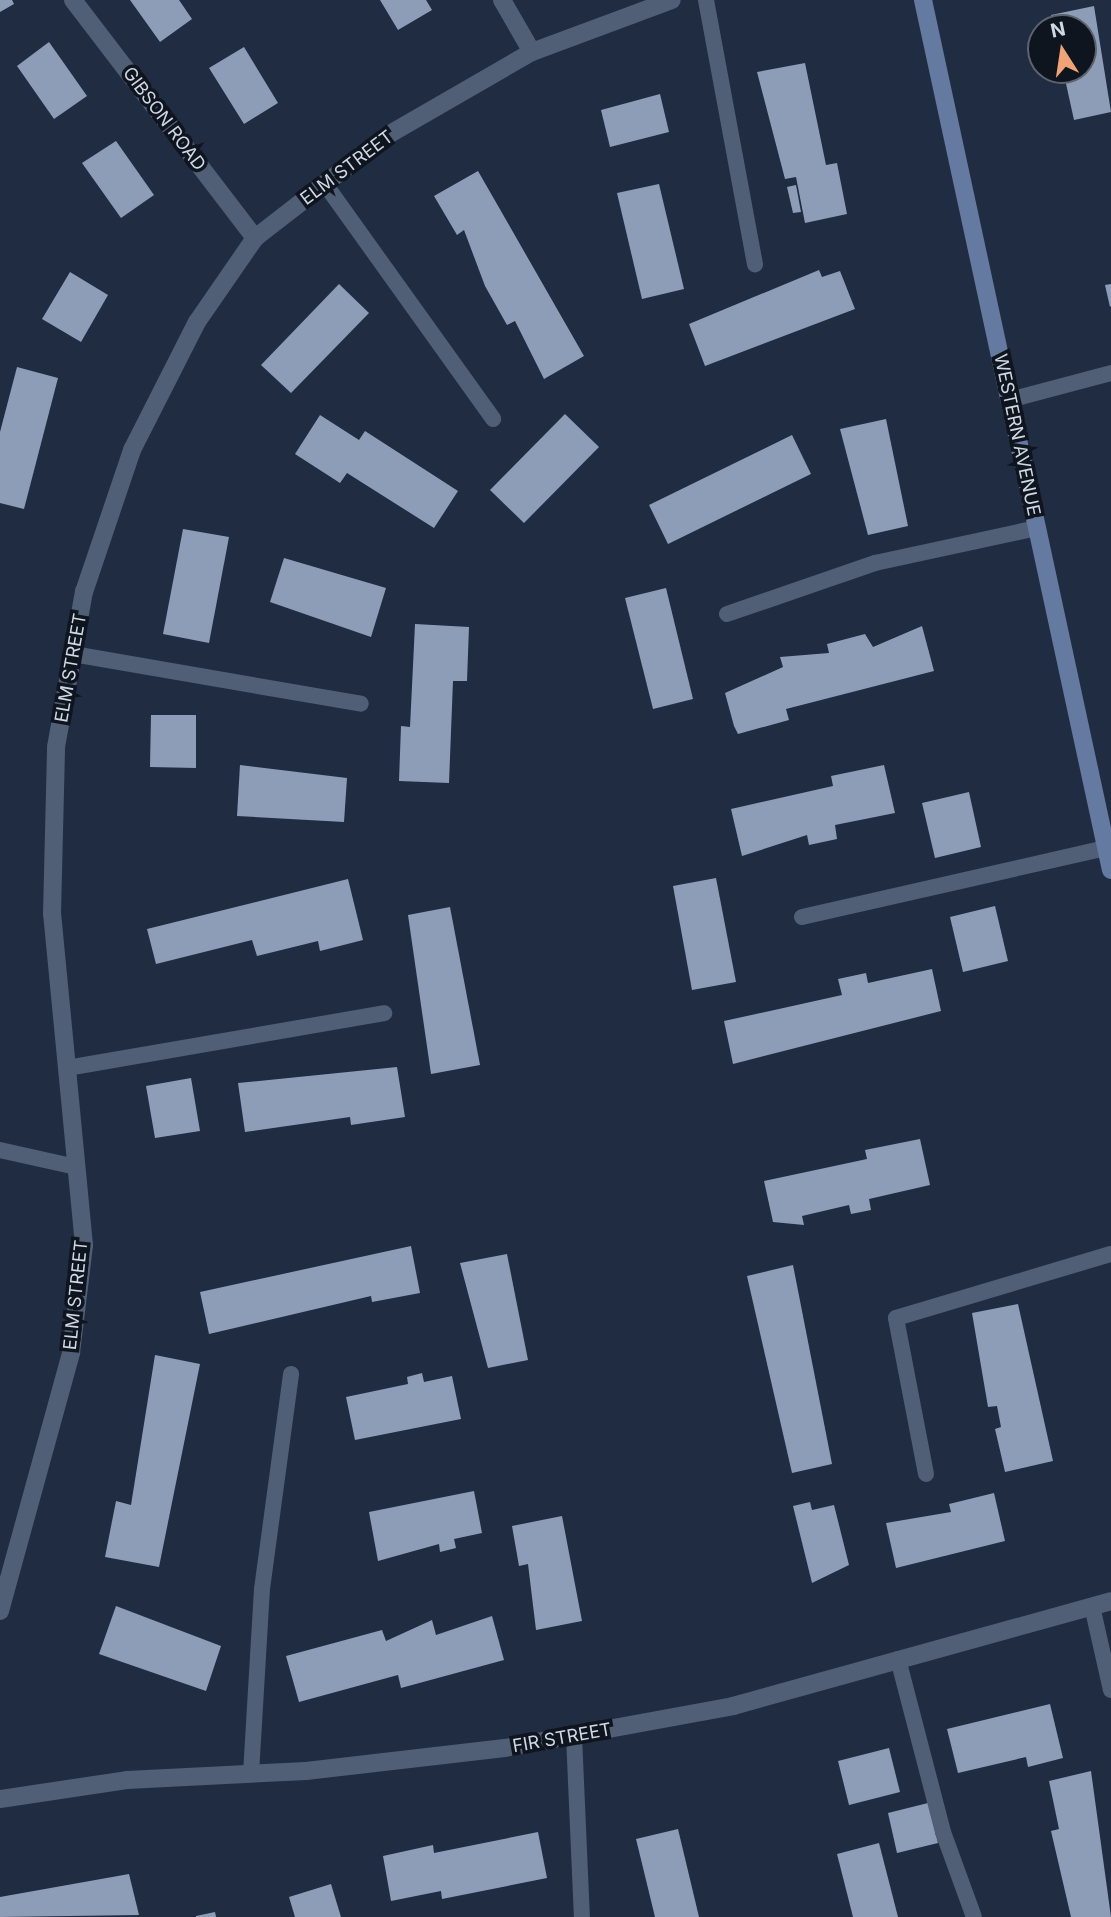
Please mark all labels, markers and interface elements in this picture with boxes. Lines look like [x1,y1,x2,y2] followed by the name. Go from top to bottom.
[1027,14,1097,84] north arrow
[1048,17,1067,43] text: N
[118,63,210,175] street label: GIBSON ROAD
[296,126,398,210] street label: ELM STREET
[989,352,1045,518] street label: WESTERN AVENUE
[51,612,91,724] street label: ELM STREET
[59,1239,93,1351] street label: ELM STREET
[511,1719,613,1757] street label: FIR STREET

